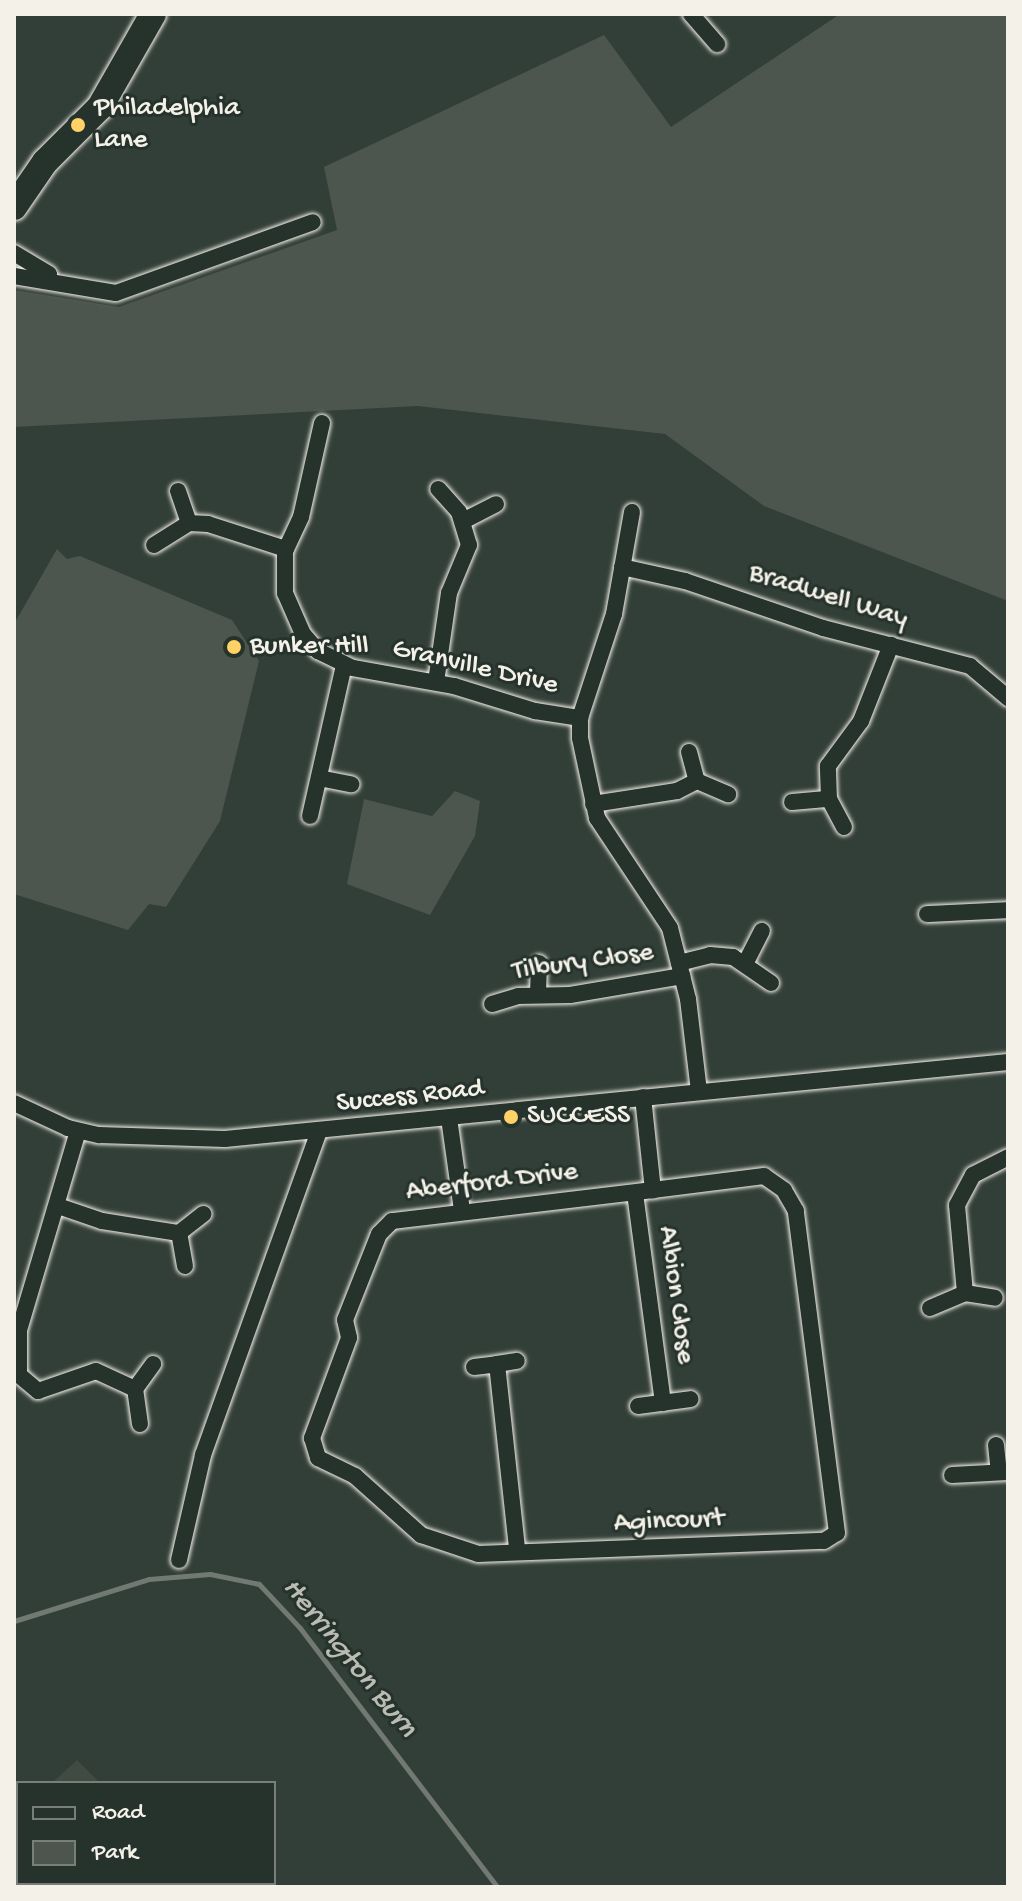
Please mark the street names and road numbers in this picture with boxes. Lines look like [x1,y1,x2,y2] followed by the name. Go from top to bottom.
[744,557,912,637] street label: Bradwell Way
[389,633,561,703] street label: Granville Drive
[510,936,656,990] street label: Tilbury Close
[335,1073,485,1121] street label: Success Road
[404,1156,580,1210] street label: Aberford Drive
[649,1224,701,1366] street label: Albion Close
[613,1502,725,1542] street label: Agincourt

